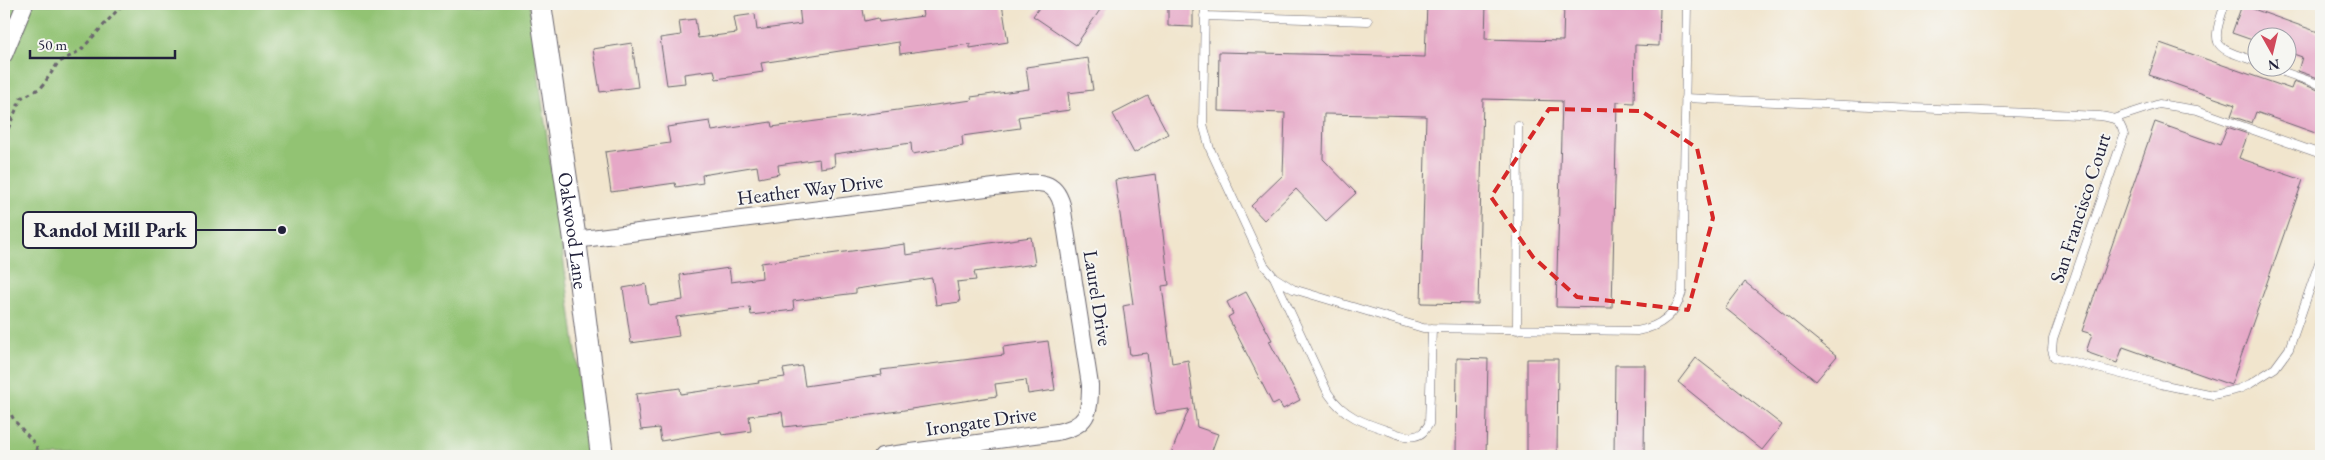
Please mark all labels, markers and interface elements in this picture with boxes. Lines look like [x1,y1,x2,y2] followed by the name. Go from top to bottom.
[30,28,175,60] scale bar
[2248,28,2298,78] north arrow
[38,35,67,54] text: 50 m
[2266,55,2281,75] text: N
[2044,129,2117,286] street label: San Francisco Court
[736,167,885,211] street label: Heather Way Drive
[552,170,594,291] street label: Oakwood Lane
[23,212,196,248] callout: Randol Mill Park
[33,216,187,243] text: Randol Mill Park
[1078,248,1118,348] street label: Laurel Drive
[924,400,1038,442] street label: Irongate Drive

